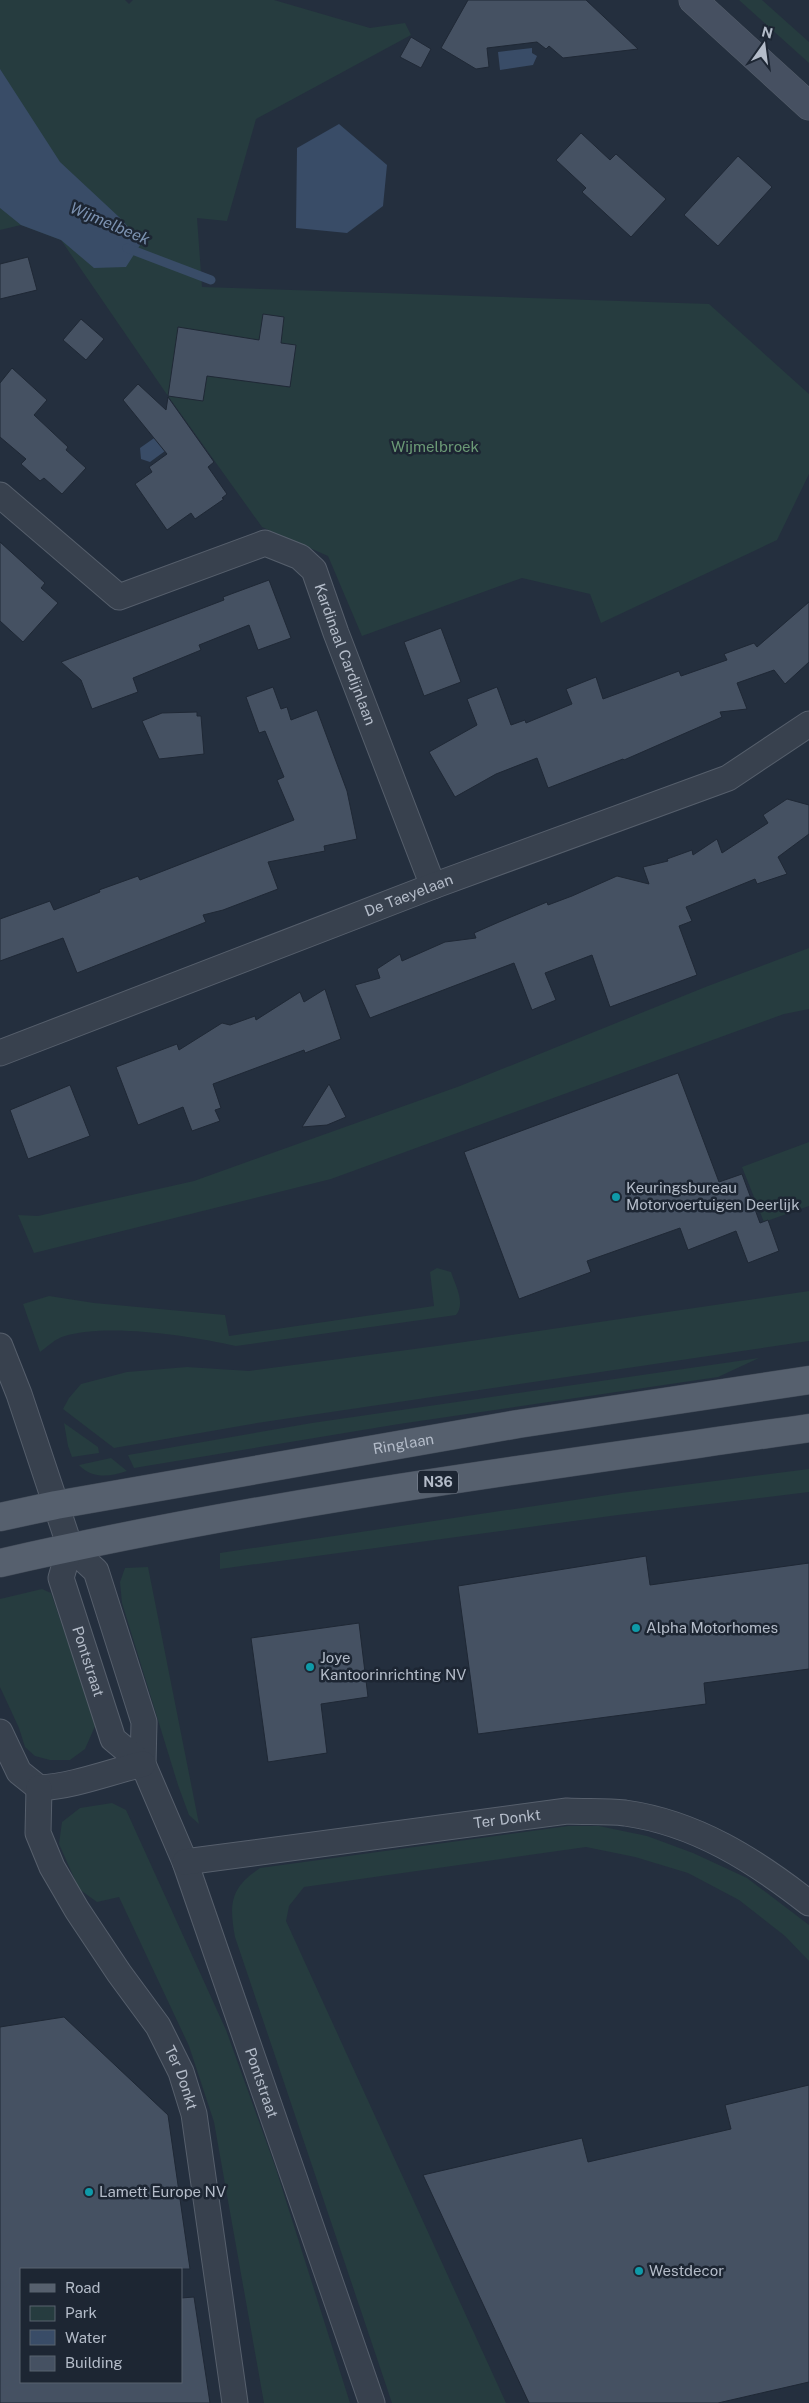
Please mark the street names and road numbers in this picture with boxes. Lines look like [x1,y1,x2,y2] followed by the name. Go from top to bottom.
[311,581,379,727] street label: Kardinaal Cardijnlaan
[362,870,455,920] street label: De Taeyelaan
[372,1430,435,1457] street label: Ringlaan
[418,1470,458,1494] road number: N36
[69,1624,108,1699] street label: Pontstraat
[472,1806,542,1831] street label: Ter Donkt
[161,2043,201,2112] street label: Ter Donkt
[242,2045,282,2120] street label: Pontstraat

